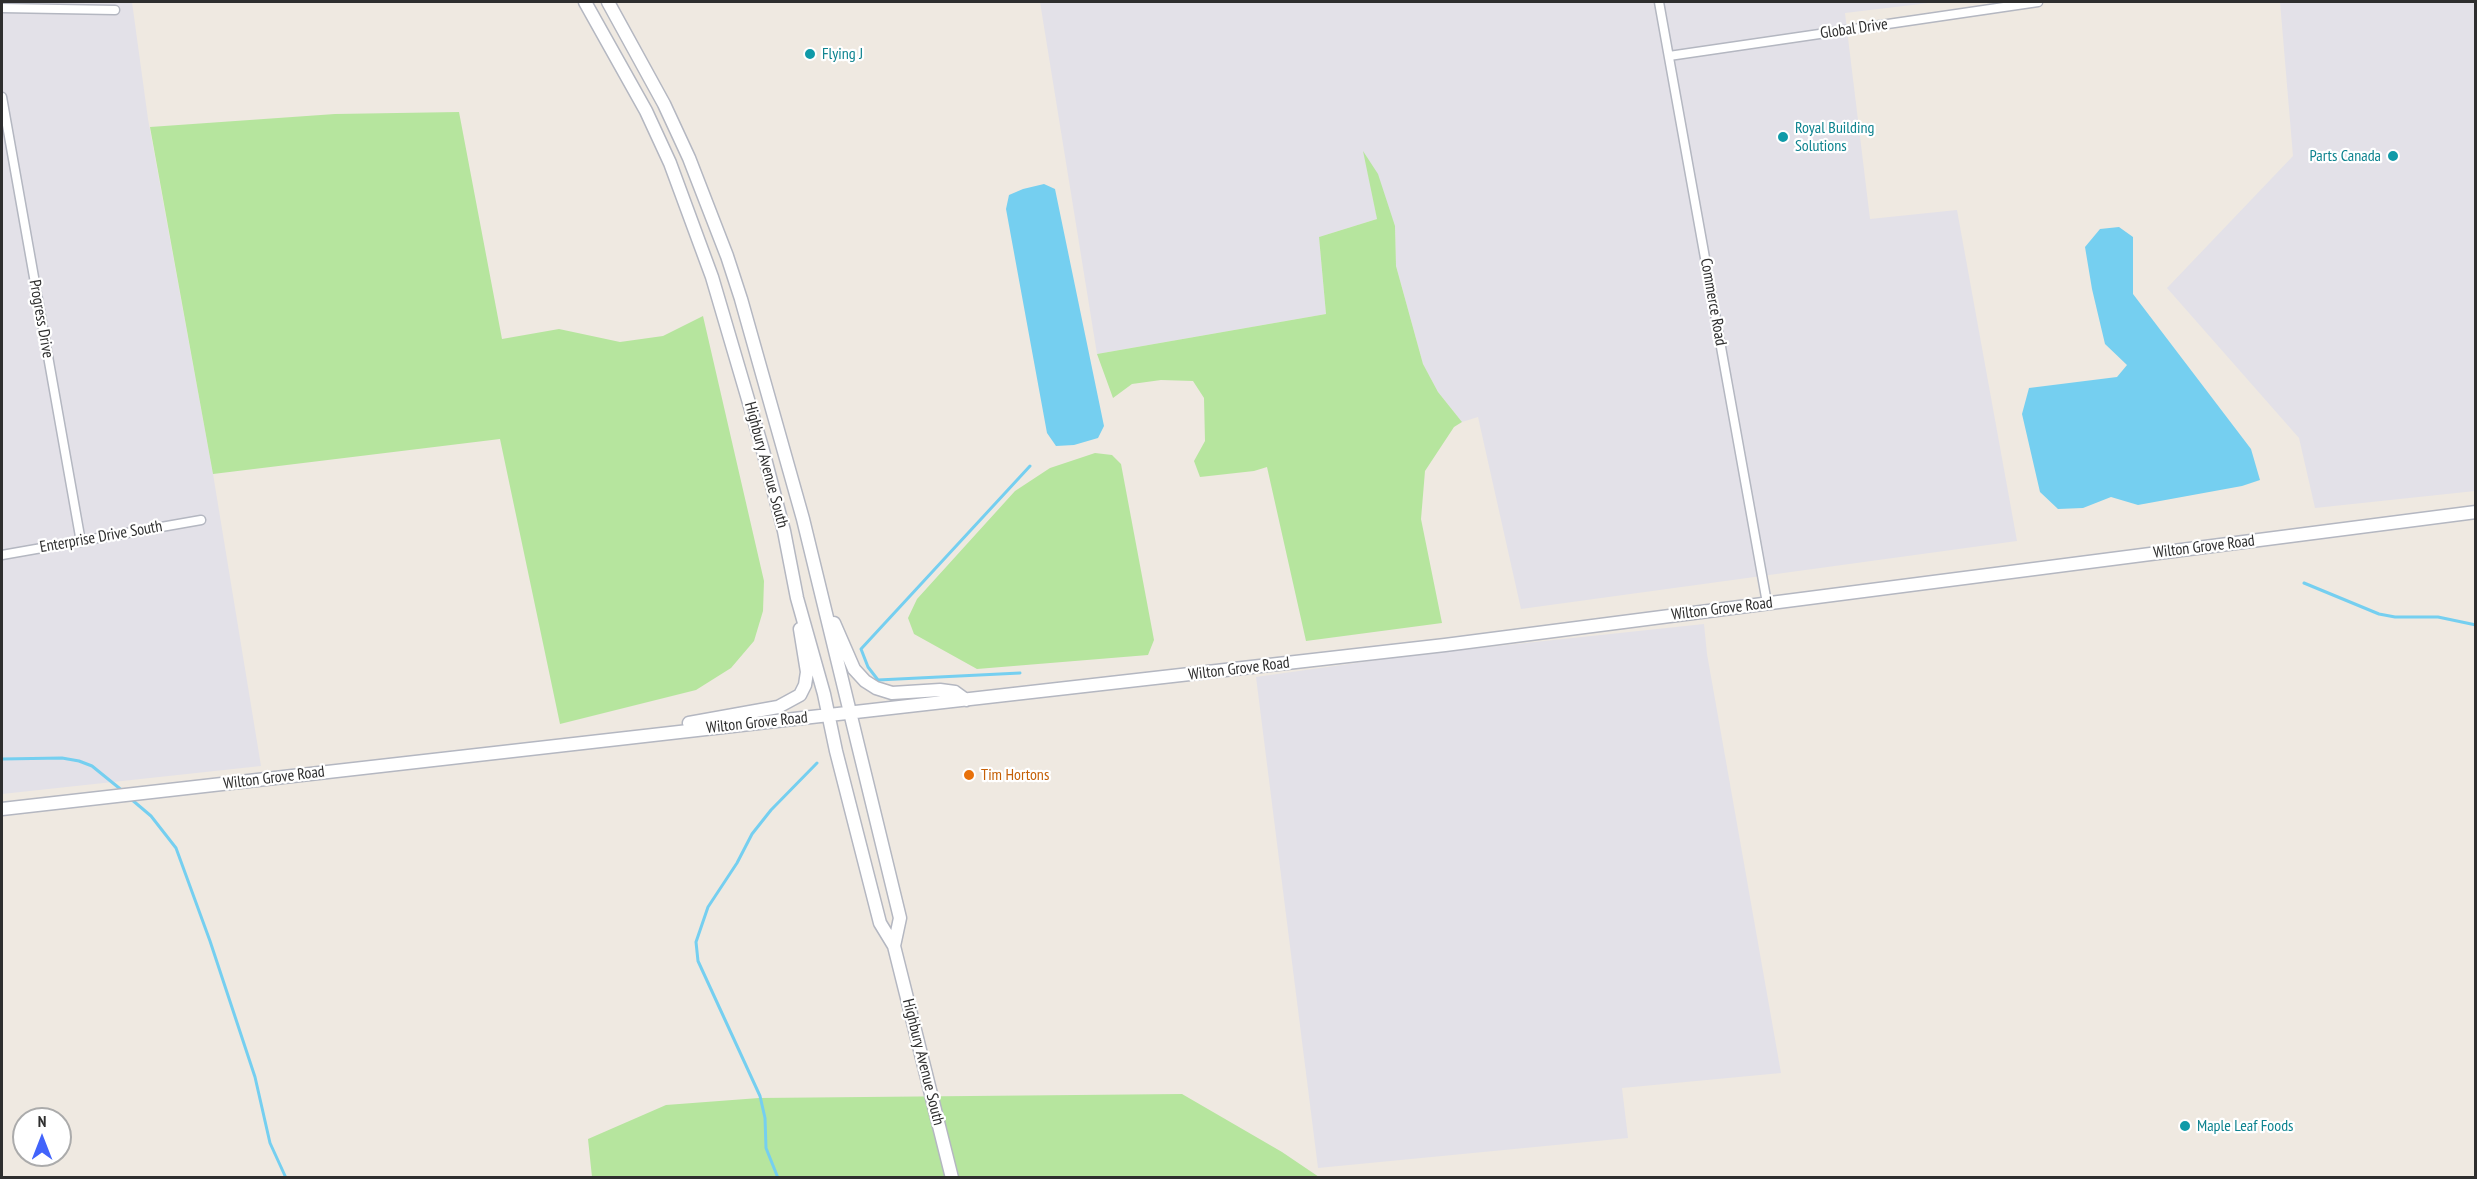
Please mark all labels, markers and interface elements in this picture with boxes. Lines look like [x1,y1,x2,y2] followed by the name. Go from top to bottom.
[1819,15,1889,43] street label: Global Drive
[822,44,863,64] place label: Flying J
[803,47,817,61] marker: Flying J
[1795,118,1874,156] place label: Royal Building Solutions
[1776,130,1790,144] marker: Royal Building Solutions
[2310,146,2381,166] place label: Parts Canada
[2386,149,2400,163] marker: Parts Canada
[1696,257,1730,347] street label: Commerce Road
[25,278,57,360] street label: Progress Drive
[740,400,792,530] street label: Highbury Avenue South
[38,517,164,557] street label: Enterprise Drive South
[2152,531,2256,563] street label: Wilton Grove Road
[1670,593,1774,625] street label: Wilton Grove Road
[1187,653,1291,685] street label: Wilton Grove Road
[705,708,809,738] street label: Wilton Grove Road
[222,762,326,794] street label: Wilton Grove Road
[981,765,1049,785] place label: Tim Hortons
[962,768,976,782] marker: Tim Hortons
[898,997,948,1127] street label: Highbury Avenue South
[12,1107,72,1167] north arrow
[38,1111,46,1131] text: N
[2197,1116,2293,1136] place label: Maple Leaf Foods
[2178,1119,2192,1133] marker: Maple Leaf Foods

